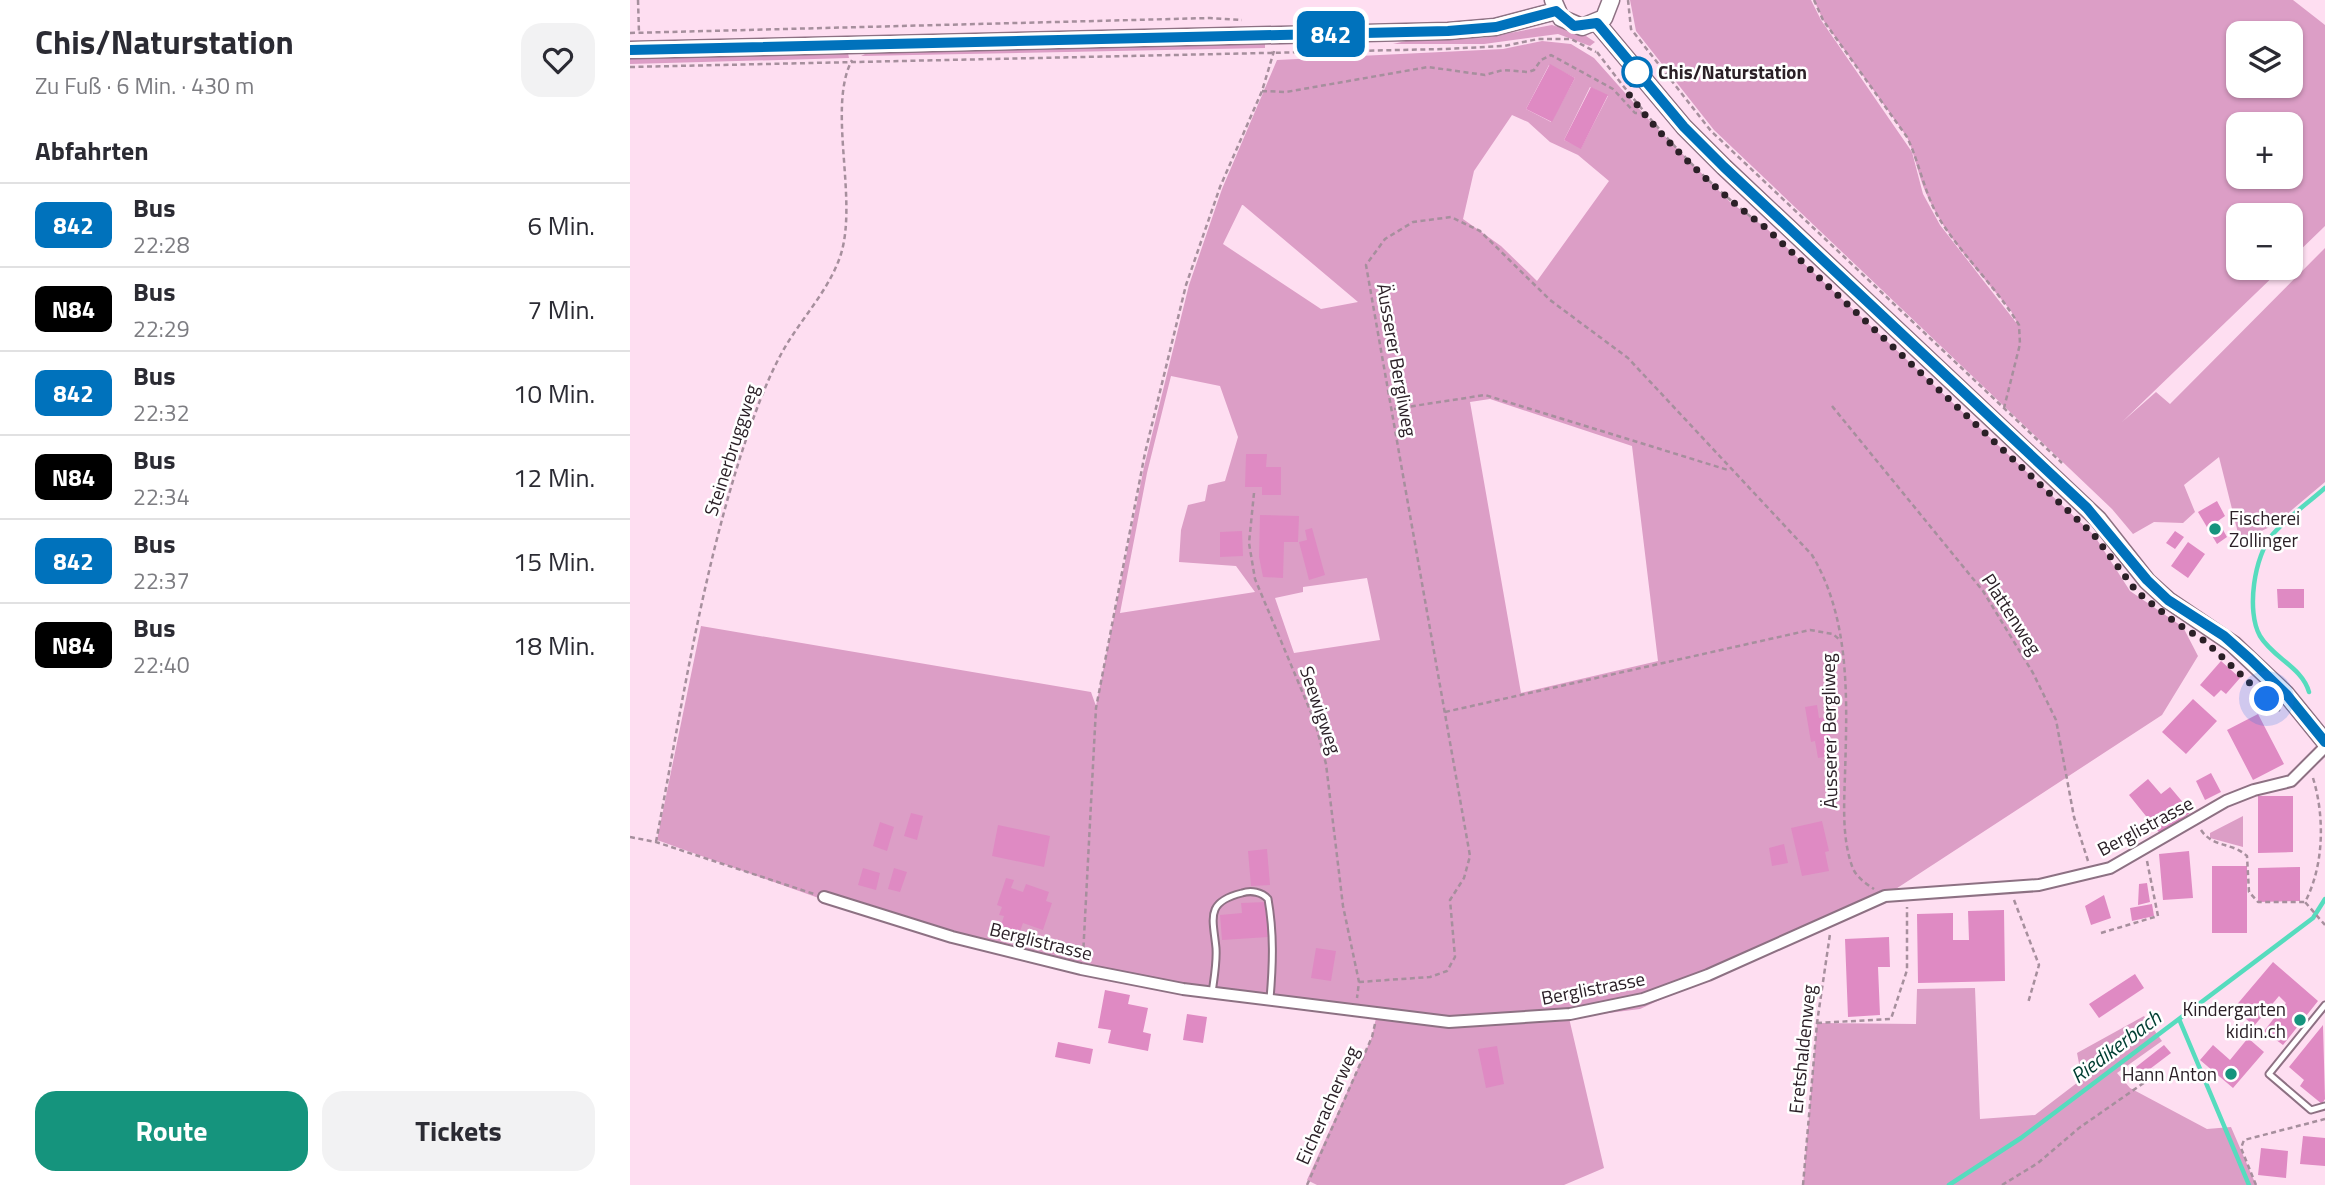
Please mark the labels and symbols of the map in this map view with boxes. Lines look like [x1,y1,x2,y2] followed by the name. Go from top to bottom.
[1291,11,1371,57] line badge: 842
[1622,57,1652,87] marker: Chis/Naturstation
[1658,57,1807,86] place label: Chis/Naturstation
[1370,281,1425,439] street label: Äusserer Bergliweg
[696,380,766,519] street label: Steinerbruggweg
[2229,503,2300,554] place label: Fischerei Zollinger
[2207,521,2223,537] marker: Fischerei Zollinger
[1975,567,2050,660] street label: Plattenweg
[1813,653,1844,809] street label: Äusserer Bergliweg
[1293,662,1350,758] street label: Seewigweg
[2249,681,2284,716] your location
[2092,788,2198,863] street label: Berglistrasse
[987,914,1096,967] street label: Berglistrasse
[1539,963,1647,1012] street label: Berglistrasse
[1780,983,1823,1115] street label: Eretshaldenweg
[2182,994,2286,1045] place label: Kindergarten kidin.ch
[2063,1001,2168,1091] water label: Riedikerbach
[2292,1012,2308,1028] marker: Kindergarten kidin.ch
[1287,1041,1366,1169] street label: Eicheracherweg
[2122,1059,2217,1088] place label: Hann Anton
[2223,1066,2239,1082] marker: Hann Anton

